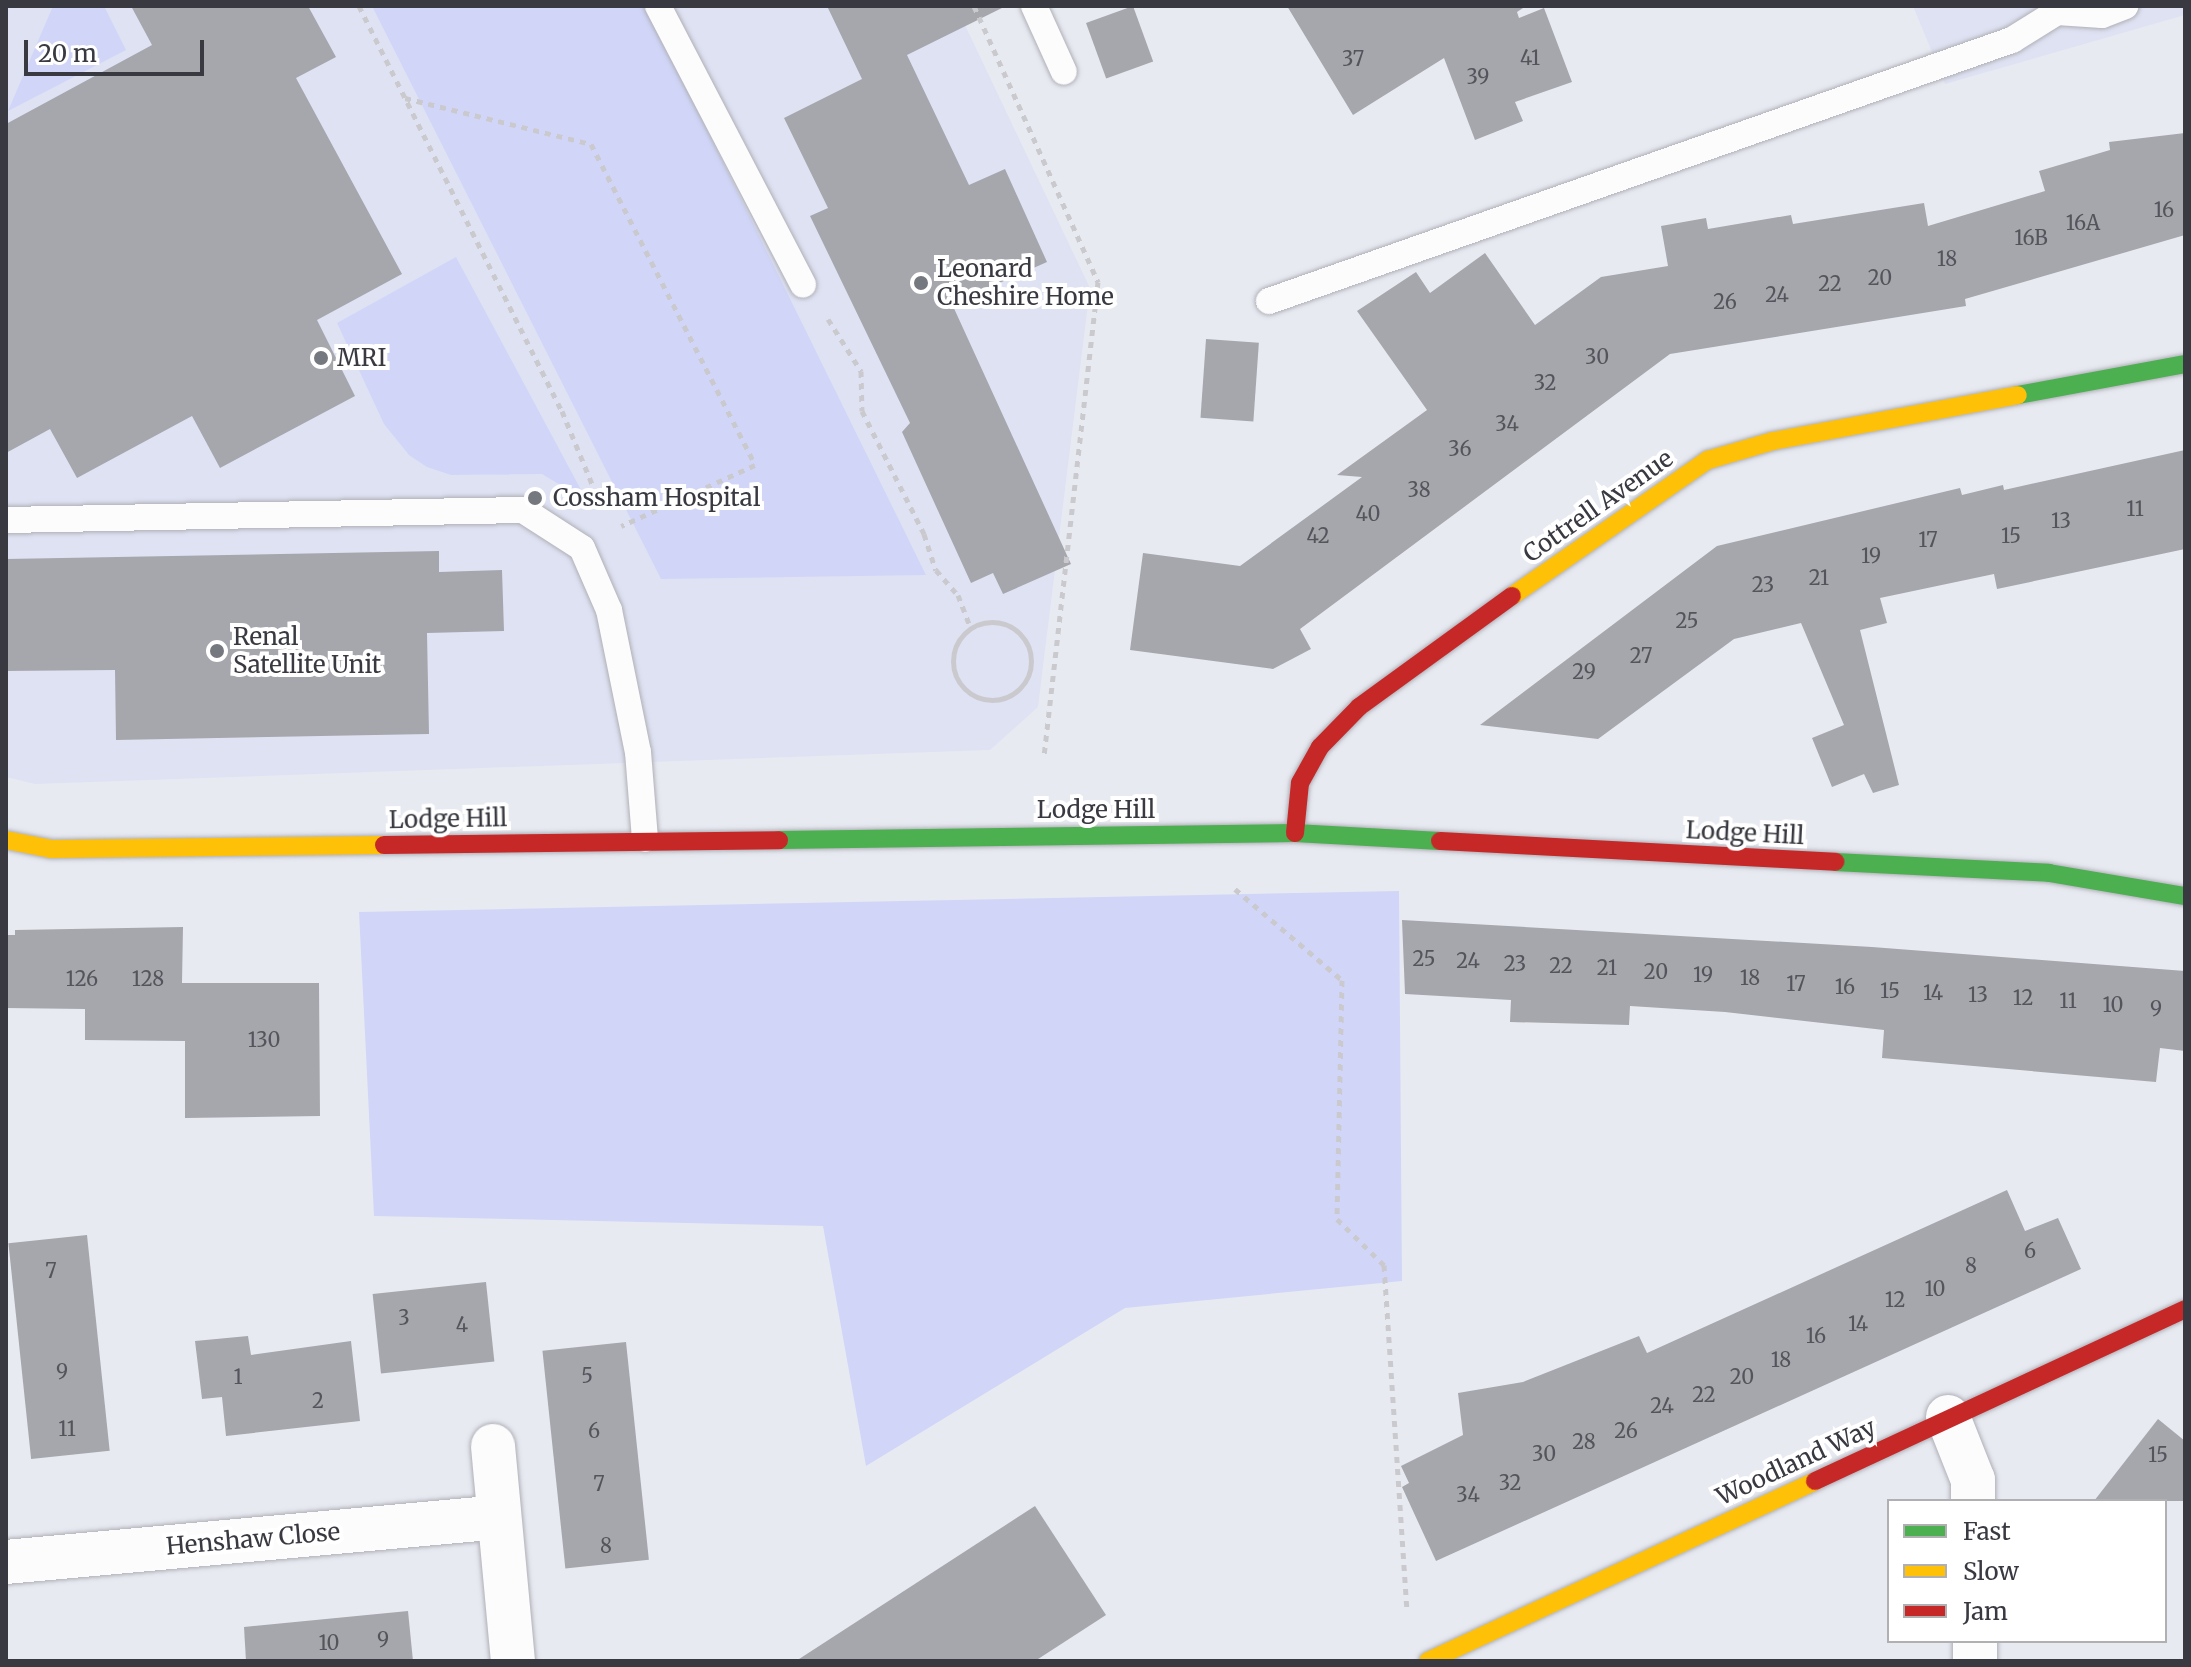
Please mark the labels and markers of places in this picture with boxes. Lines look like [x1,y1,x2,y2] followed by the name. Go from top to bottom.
[937,255,1114,311] place label: Leonard Cheshire Home
[912,274,930,292] marker: Leonard Cheshire Home
[337,344,386,372] place label: MRI
[312,349,330,367] marker: MRI
[553,484,760,512] place label: Cossham Hospital
[524,487,546,509] marker: Cossham Hospital
[233,623,381,679] place label: Renal Satellite Unit
[208,642,226,660] marker: Renal Satellite Unit

